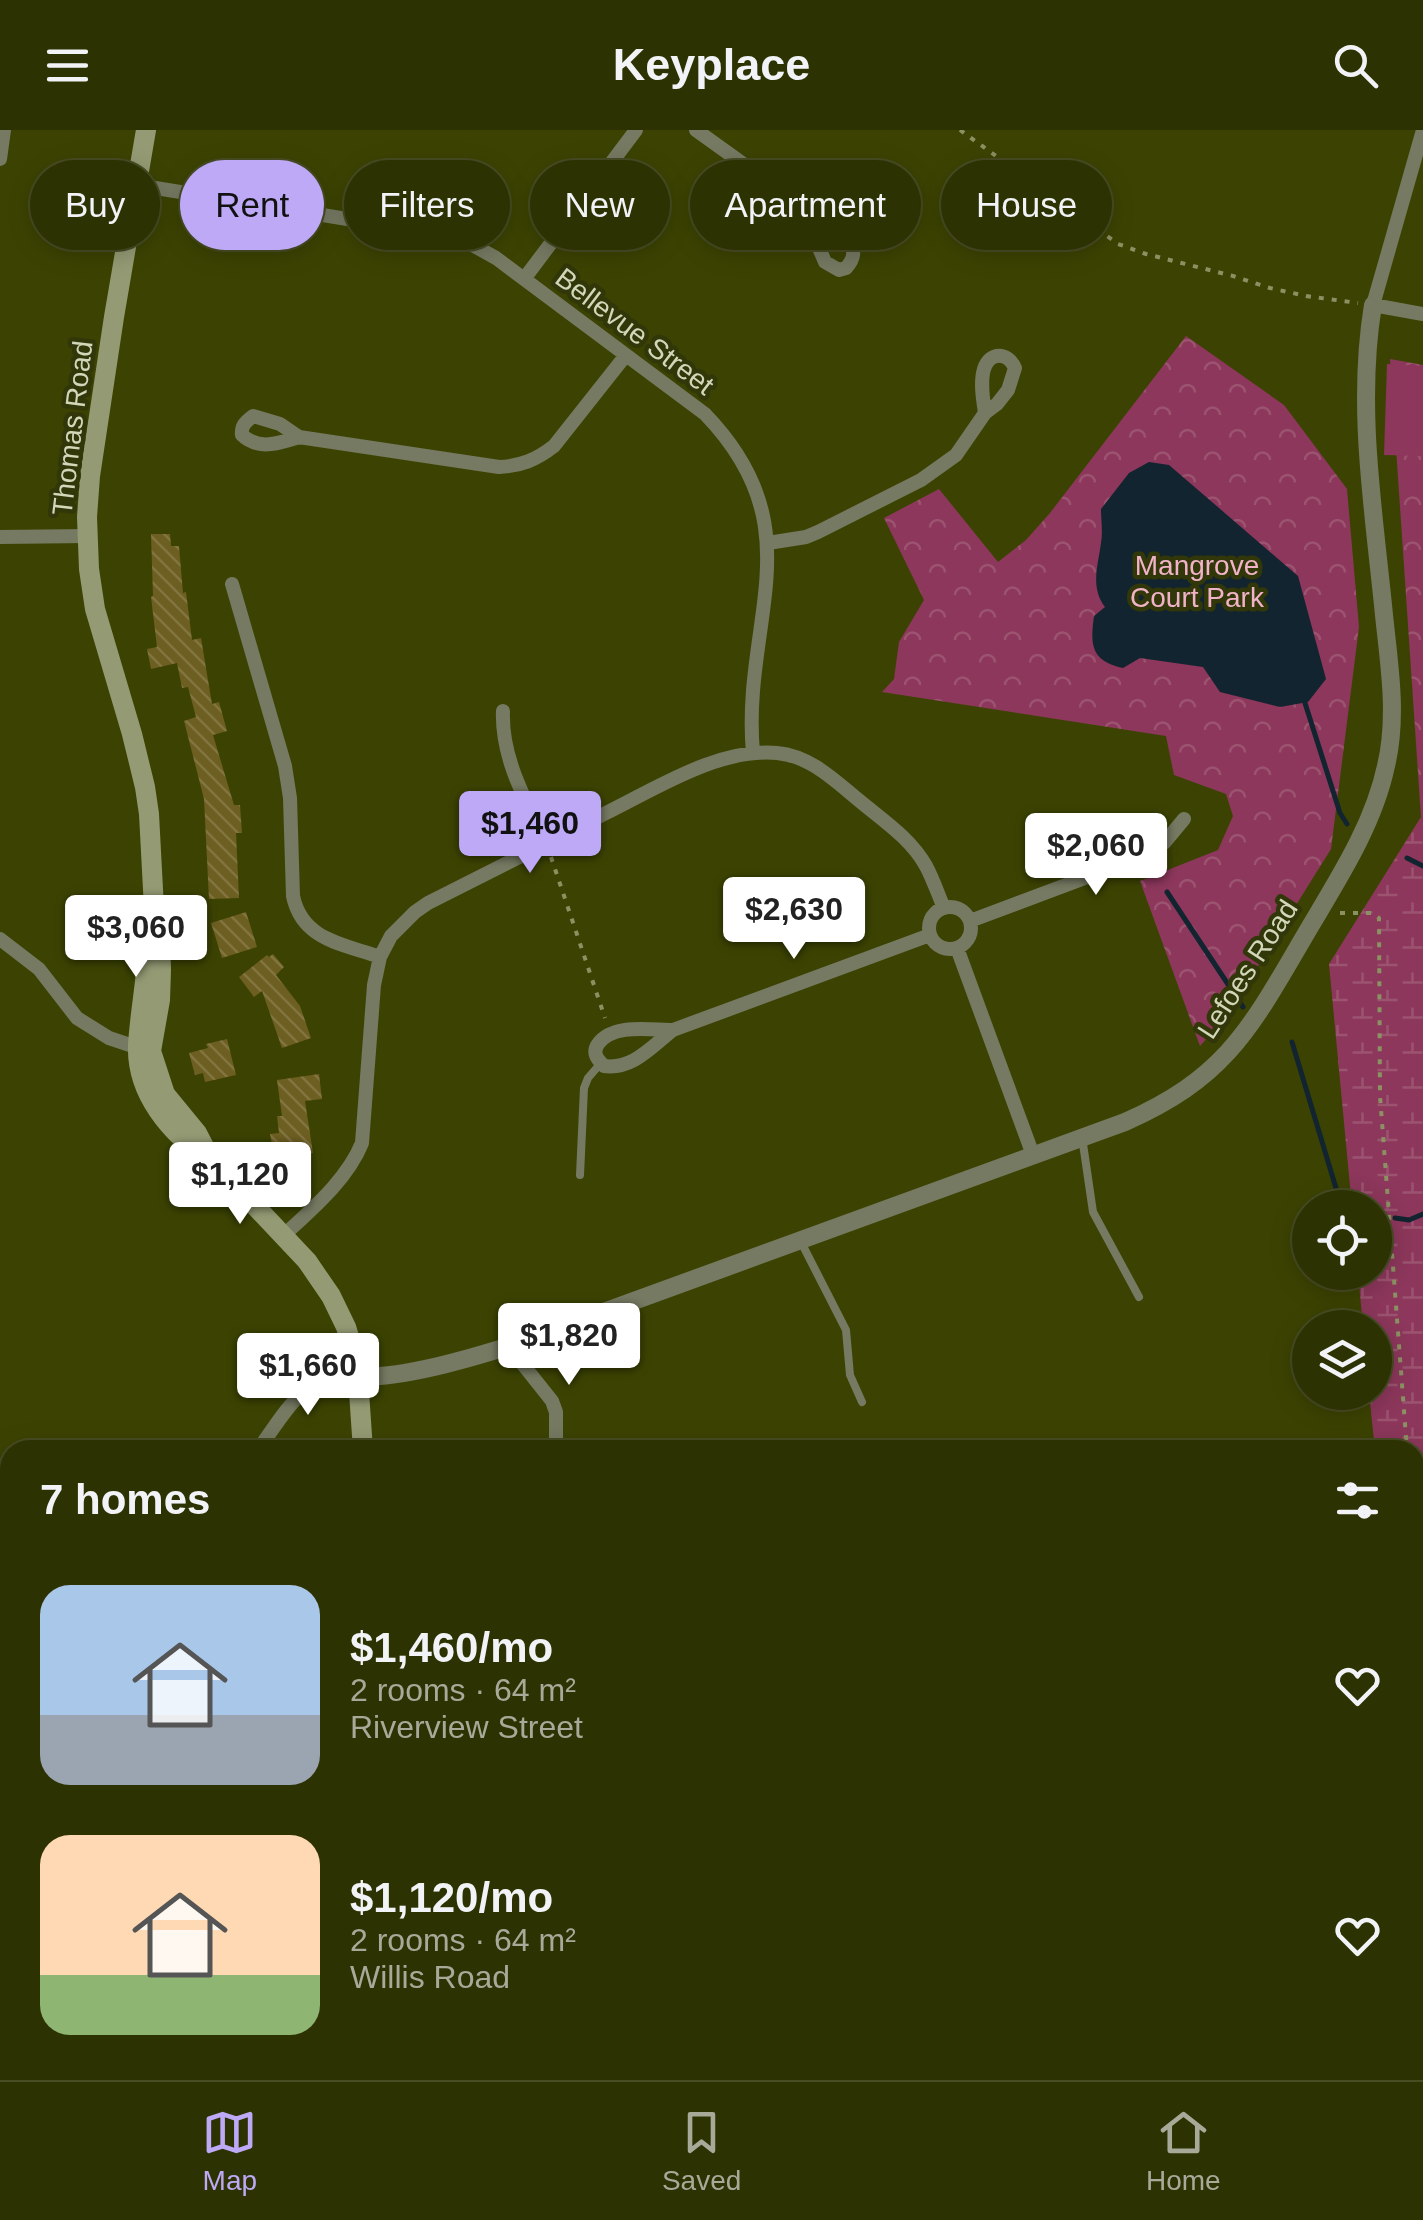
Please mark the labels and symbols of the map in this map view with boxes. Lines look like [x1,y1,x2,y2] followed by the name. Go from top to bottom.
[550,262,720,401] street label: Bellevue Street
[46,339,99,517] street label: Thomas Road
[1130,550,1265,613] park label: Mangrove Court Park
[449,791,611,876] pin: $1,460
[1015,813,1177,898] pin: $2,060
[713,877,875,962] pin: $2,630
[1191,894,1304,1044] street label: Lefoes Road
[55,895,217,980] pin: $3,060
[159,1142,321,1227] pin: $1,120
[488,1303,650,1388] pin: $1,820
[227,1333,389,1418] pin: $1,660

